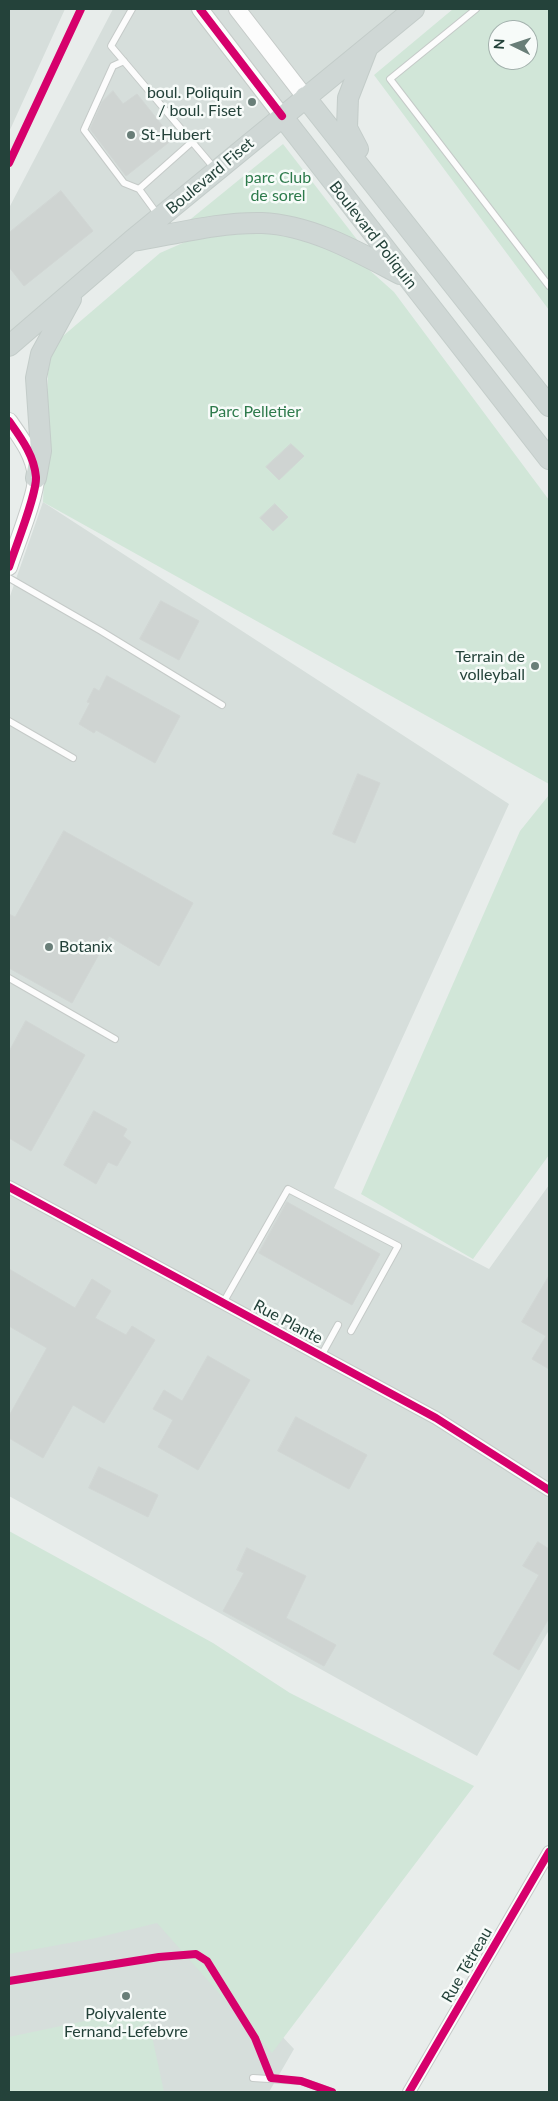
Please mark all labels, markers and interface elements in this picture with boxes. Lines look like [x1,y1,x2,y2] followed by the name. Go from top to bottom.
[488,20,538,70] north arrow
[490,38,507,50] text: N
[147,83,242,121] place label: boul. Poliquin / boul. Fiset
[246,96,258,108] marker: boul. Poliquin / boul. Fiset
[141,125,211,145] place label: St-Hubert
[125,129,137,141] marker: St-Hubert
[162,134,258,218] street label: Boulevard Fiset
[245,168,311,206] park label: parc Club de sorel
[325,177,421,293] street label: Boulevard Poliquin
[209,402,301,422] park label: Parc Pelletier
[455,647,525,685] place label: Terrain de volleyball
[529,660,541,672] marker: Terrain de volleyball
[59,937,113,957] place label: Botanix
[43,941,55,953] marker: Botanix
[250,1296,326,1348] street label: Rue Plante
[438,1924,496,2006] street label: Rue Tétreau
[120,1990,132,2002] marker: Polyvalente Fernand-Lefebvre
[64,2004,188,2042] place label: Polyvalente Fernand-Lefebvre

